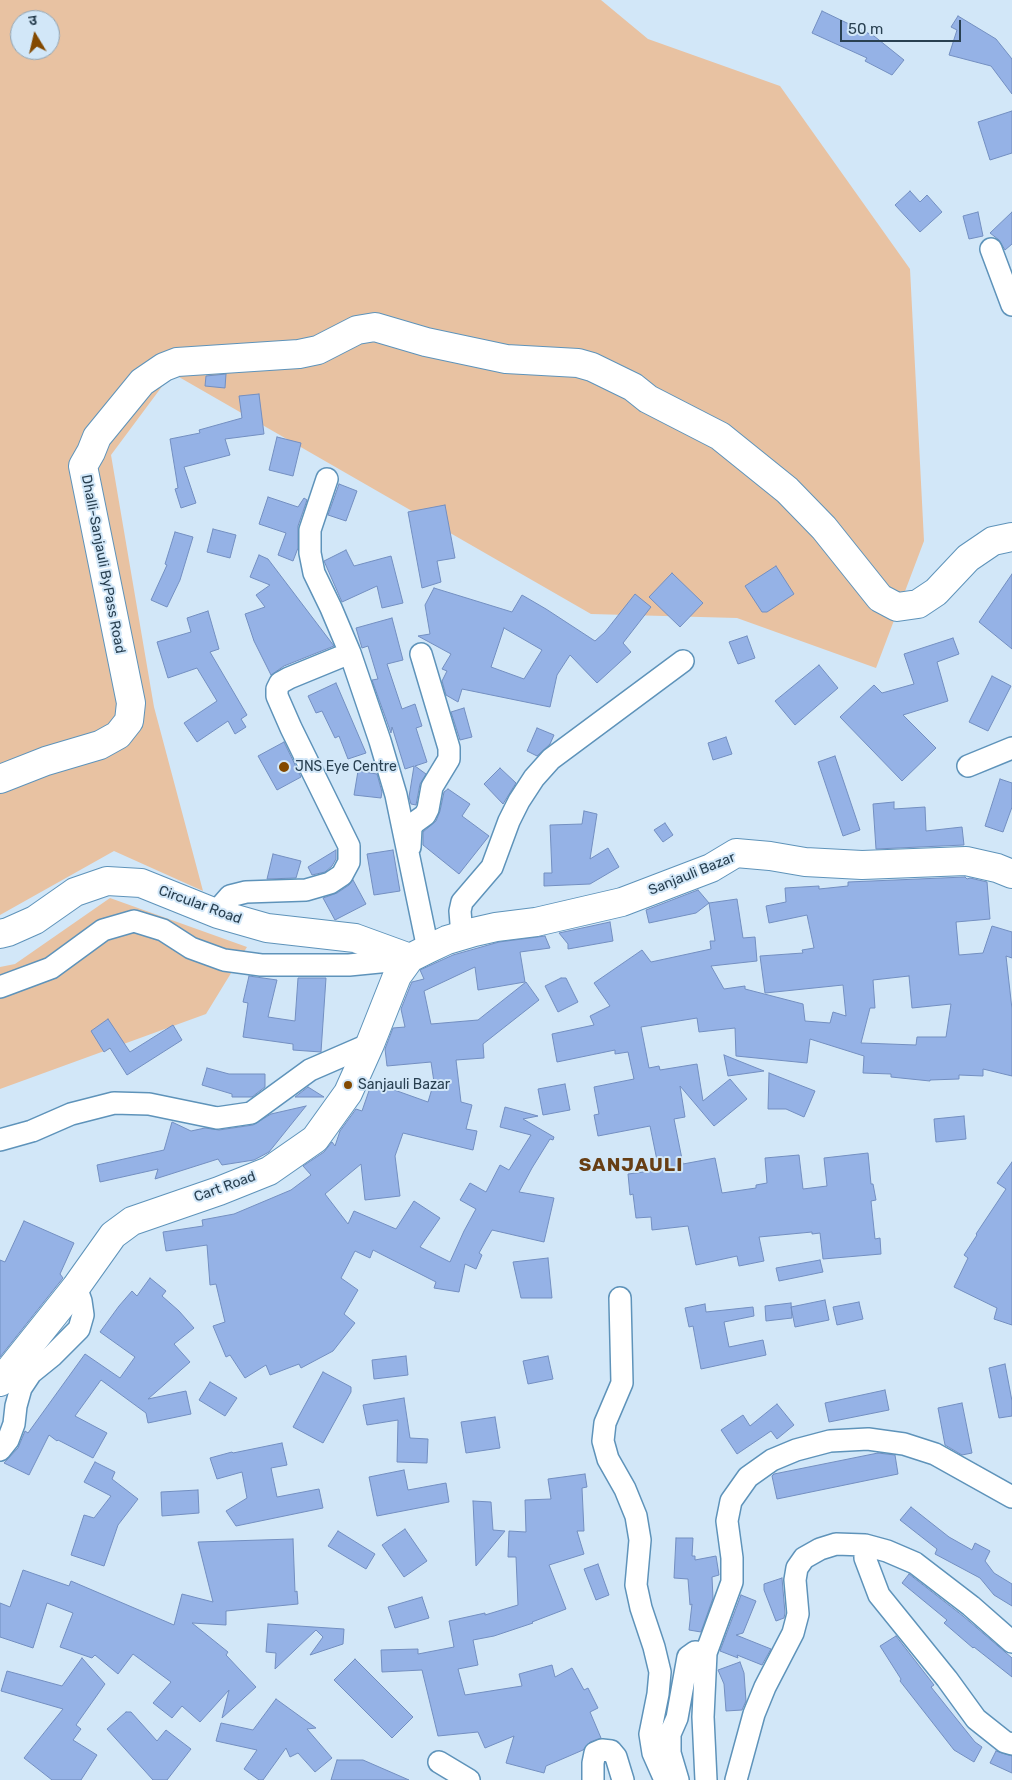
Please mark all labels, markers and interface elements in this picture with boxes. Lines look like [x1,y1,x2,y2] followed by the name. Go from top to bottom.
[10,10,60,60] north arrow
[842,10,963,42] scale bar
[27,12,38,30] text: उ
[848,20,883,38] text: 50 m
[77,473,129,655] street label: Dhalli-Sanjauli ByPass Road
[295,759,397,775] place label: JNS Eye Centre
[277,760,291,774] marker: JNS Eye Centre
[646,849,738,899] street label: Sanjauli Bazar
[156,882,244,928] street label: Circular Road
[358,1077,450,1093] place label: Sanjauli Bazar
[342,1079,354,1091] marker: Sanjauli Bazar
[578,1155,684,1177] district label: SANJAULI
[192,1168,258,1206] street label: Cart Road

